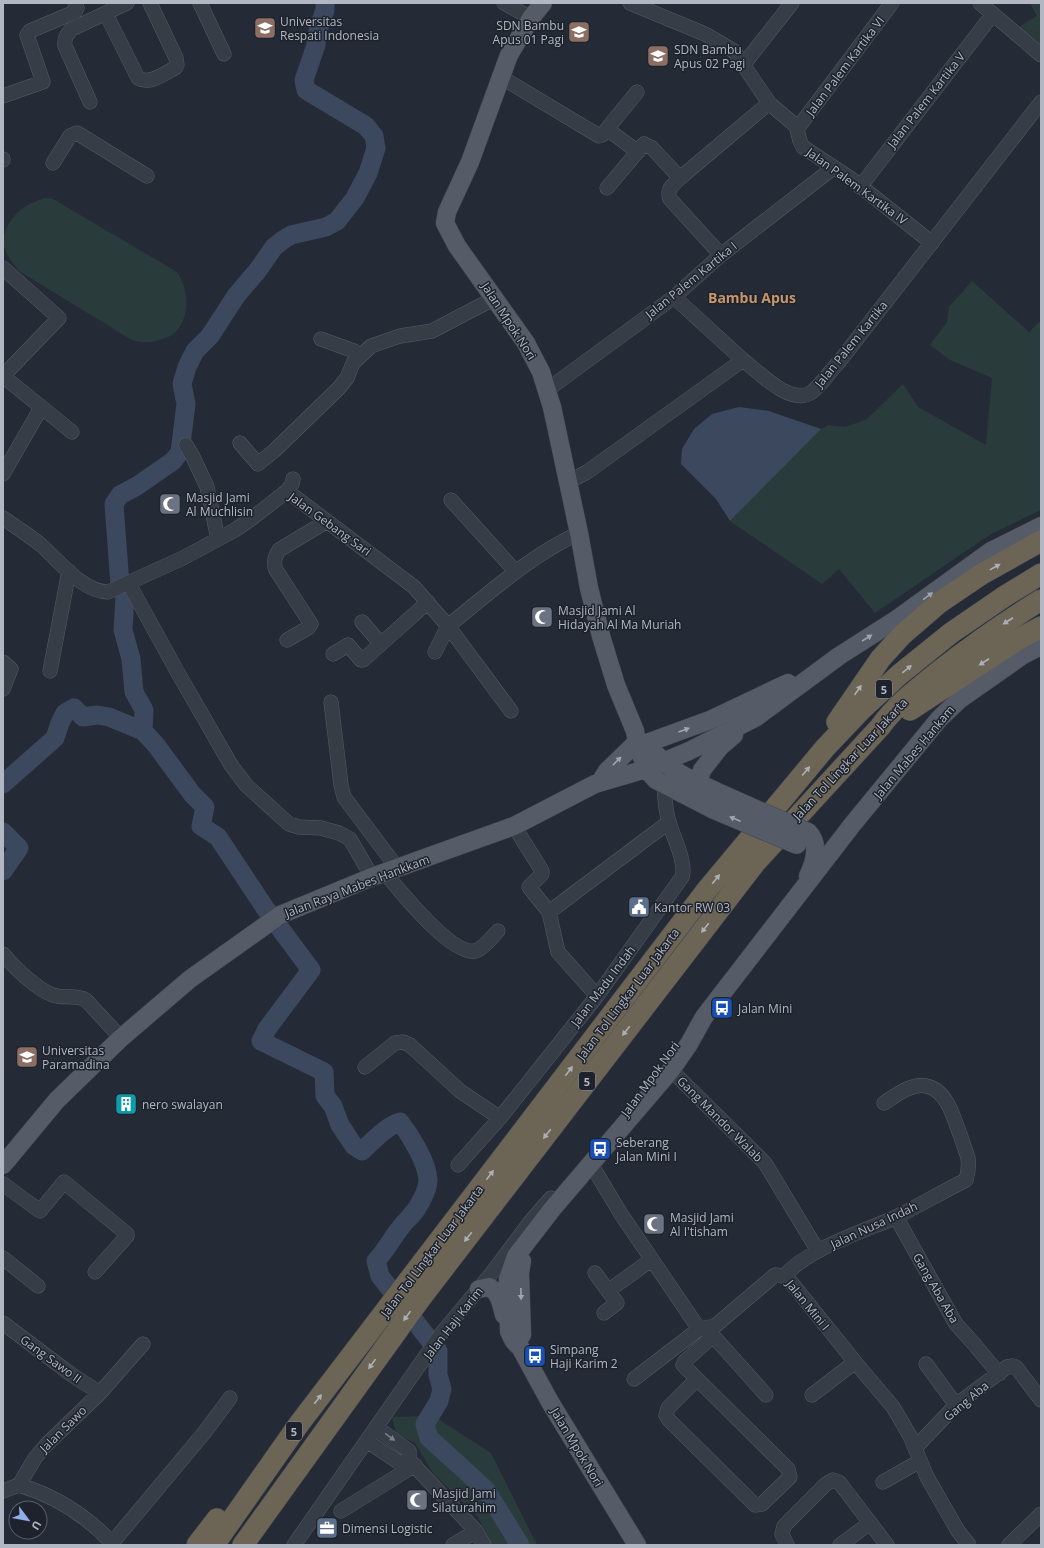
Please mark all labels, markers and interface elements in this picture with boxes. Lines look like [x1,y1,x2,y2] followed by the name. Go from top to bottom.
[280,13,379,44] place label: Universitas Respati Indonesia
[801,13,888,120] street label: Jalan Palem Kartika VI
[252,15,278,41] school or university icon: Universitas Respati Indonesia
[493,17,564,48] place label: SDN Bambu Apus 01 Pagi
[566,19,592,45] school or university icon: SDN Bambu Apus 01 Pagi
[674,41,745,72] place label: SDN Bambu Apus 02 Pagi
[645,43,671,69] school or university icon: SDN Bambu Apus 02 Pagi
[883,48,969,152] street label: Jalan Palem Kartika V
[802,143,912,229] street label: Jalan Palem Kartika IV
[641,238,741,323] street label: Jalan Palem Kartika I
[477,278,540,363] street label: Jalan Mpok Nori
[708,288,796,307] district label: Bambu Apus
[810,297,891,392] street label: Jalan Palem Kartika
[285,488,375,560] street label: Jalan Gebang Sari
[186,489,253,520] place label: Masjid Jami Al Muchlisin
[157,491,183,517] mosque icon: Masjid Jami Al Muchlisin
[989,564,1001,570] one-way arrow
[923,592,934,600] one-way arrow
[558,602,681,633] place label: Masjid Jami Al Hidayah Al Ma Muriah
[529,604,555,630] mosque icon: Masjid Jami Al Hidayah Al Ma Muriah
[1002,617,1013,624] one-way arrow
[862,634,872,642] one-way arrow
[979,658,989,666] one-way arrow
[902,664,913,673] one-way arrow
[876,680,892,698] road number: 5
[854,685,862,695] one-way arrow
[788,694,911,824] street label: Jalan Tol Lingkar Luar Jakarta
[869,702,958,803] street label: Jalan Mabes Hankam
[679,727,691,733] one-way arrow
[612,756,622,766] one-way arrow
[802,766,811,776] one-way arrow
[730,816,741,822] one-way arrow
[281,851,432,922] street label: Jalan Raya Mabes Hankkam
[712,873,720,884] one-way arrow
[626,894,652,920] public building icon: Kantor RW 03
[654,899,730,916] place label: Kantor RW 03
[701,922,710,933] one-way arrow
[572,925,683,1064] street label: Jalan Tol Lingkar Luar Jakarta
[566,942,639,1031] street label: Jalan Madu Indah
[709,995,735,1021] bus stop icon: Jalan Mini
[737,1000,792,1017] place label: Jalan Mini
[622,1025,630,1036] one-way arrow
[616,1038,683,1121] street label: Jalan Mpok Nori
[42,1042,110,1073] place label: Universitas Paramadina
[14,1044,40,1070] school or university icon: Universitas Paramadina
[565,1066,573,1077] one-way arrow
[579,1072,595,1090] road number: 5
[673,1072,767,1166] street label: Gang Mandor Walab
[113,1091,139,1117] building icon: nero swalayan
[142,1096,223,1113] place label: nero swalayan
[543,1128,551,1139] one-way arrow
[615,1134,677,1165] place label: Seberang Jalan Mini I
[587,1136,613,1162] bus stop icon: Seberang Jalan Mini I
[486,1169,494,1180] one-way arrow
[376,1182,487,1321] street label: Jalan Tol Lingkar Luar Jakarta
[827,1197,920,1253] street label: Jalan Nusa Indah
[670,1209,734,1240] place label: Masjid Jami Al I'tisham
[641,1211,667,1237] mosque icon: Masjid Jami Al I'tisham
[463,1231,472,1242] one-way arrow
[909,1250,963,1326] street label: Gang Aba Aba
[782,1275,834,1334] street label: Jalan Mini I
[419,1283,487,1364] street label: Jalan Haji Karim
[518,1288,524,1301] one-way arrow
[403,1310,412,1321] one-way arrow
[17,1331,85,1387] street label: Gang Sawo II
[550,1341,618,1372] place label: Simpang Haji Karim 2
[522,1343,548,1369] bus stop icon: Simpang Haji Karim 2
[368,1359,376,1370] one-way arrow
[940,1377,992,1425] street label: Gang Aba
[314,1394,322,1405] one-way arrow
[35,1402,90,1457] street label: Jalan Sawo
[546,1404,607,1490] street label: Jalan Mpok Nori
[286,1422,302,1440] road number: 5
[385,1433,396,1441] one-way arrow
[432,1485,496,1516] place label: Masjid Jami Silaturahim
[404,1487,430,1513] mosque icon: Masjid Jami Silaturahim
[8,1500,48,1540] north arrow
[314,1515,340,1541] office icon: Dimensi Logistic
[28,1518,45,1533] text: U
[342,1520,433,1537] place label: Dimensi Logistic

